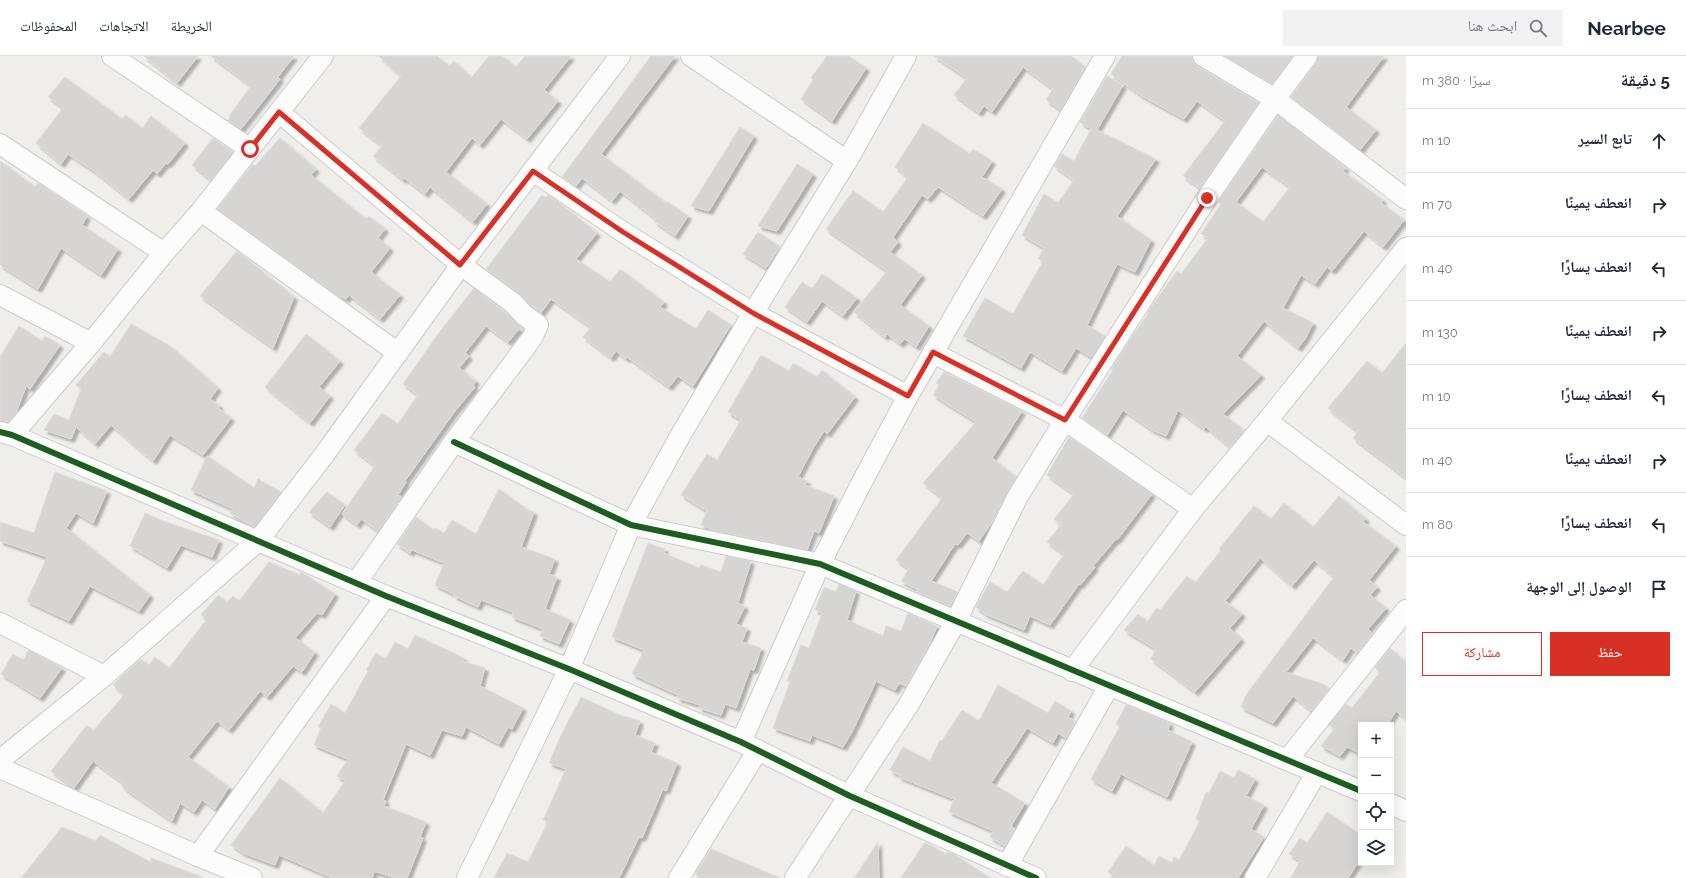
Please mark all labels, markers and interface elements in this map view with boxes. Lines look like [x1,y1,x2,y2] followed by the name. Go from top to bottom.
[1283,10,1563,46] search box
[1468,17,1517,35] text: ابحث هنا
[1527,17,1549,39] icon: search
[1587,17,1666,39] text: Nearbee
[20,18,77,34] text: المحفوظات
[99,18,149,34] text: الاتجاهات
[171,18,212,34] text: الخريطة
[1621,70,1670,90] text: 5 دقيقة
[1422,73,1491,88] text: سيرًا · 380 m
[1578,130,1632,148] text: تابع السير
[1648,130,1670,152] icon: ahead
[1422,133,1451,148] text: 10 m
[241,140,259,158] route start
[1198,189,1216,207] route end
[1565,194,1632,212] text: انعطف يمينًا
[1648,194,1670,216] icon: right
[1422,197,1452,212] text: 70 m
[1560,258,1632,276] text: انعطف يسارًا
[1648,258,1670,280] icon: left
[1422,261,1452,276] text: 40 m
[1565,322,1632,340] text: انعطف يمينًا
[1648,322,1670,344] icon: right
[1422,325,1458,340] text: 130 m
[1560,386,1632,404] text: انعطف يسارًا
[1648,386,1670,408] icon: left
[1422,389,1451,404] text: 10 m
[1565,450,1632,468] text: انعطف يمينًا
[1648,450,1670,472] icon: right
[1422,453,1452,468] text: 40 m
[1560,514,1632,532] text: انعطف يسارًا
[1648,514,1670,536] icon: left
[1422,517,1453,532] text: 80 m
[1526,578,1632,596] text: الوصول إلى الوجهة
[1648,578,1670,600] icon: arrive
[1422,632,1542,676] button: مشاركة
[1550,632,1670,676] button: حفظ
[1358,722,1394,866] map controls
[1358,722,1394,758] button: +
[1358,758,1394,794] button: −
[1358,794,1394,830] button: locate
[1358,830,1394,866] button: layers

